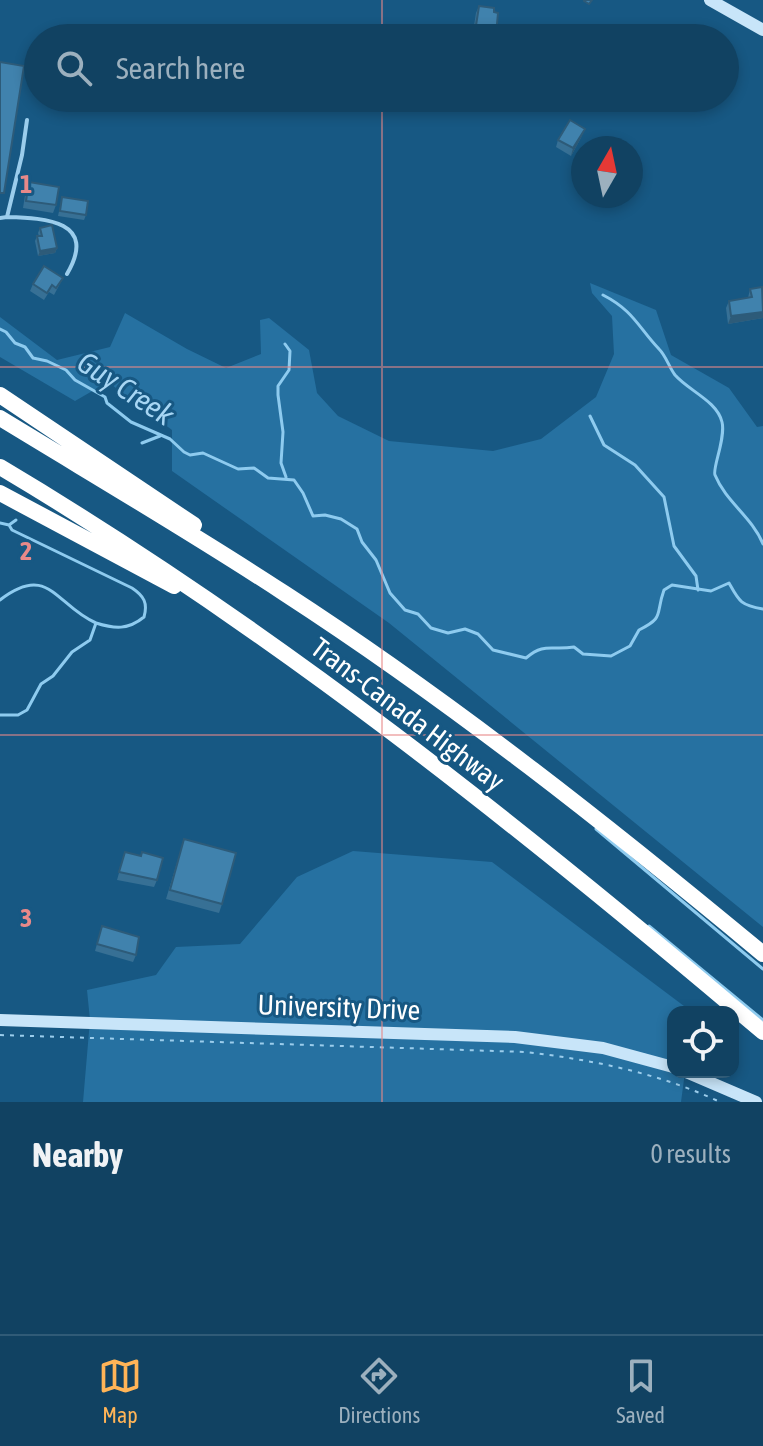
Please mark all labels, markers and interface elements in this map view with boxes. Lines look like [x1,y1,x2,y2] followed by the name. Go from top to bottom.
[24,24,739,112] search box
[52,46,96,90] icon: search
[116,51,245,85] text: Search here
[571,136,643,208] north arrow
[20,169,32,199] text: 1
[71,344,181,432] water label: Guy Creek
[20,536,32,566] text: 2
[305,631,511,797] street label: Trans-Canada Highway
[20,903,32,933] text: 3
[257,988,421,1026] street label: University Drive
[667,1006,739,1078] map controls
[667,1006,739,1078] button: locate
[32,1135,123,1174] text: Nearby
[650,1139,731,1169] text: 0 results
[98,1354,142,1428] tab: Map
[338,1354,420,1428] tab: Directions
[616,1354,665,1428] tab: Saved

